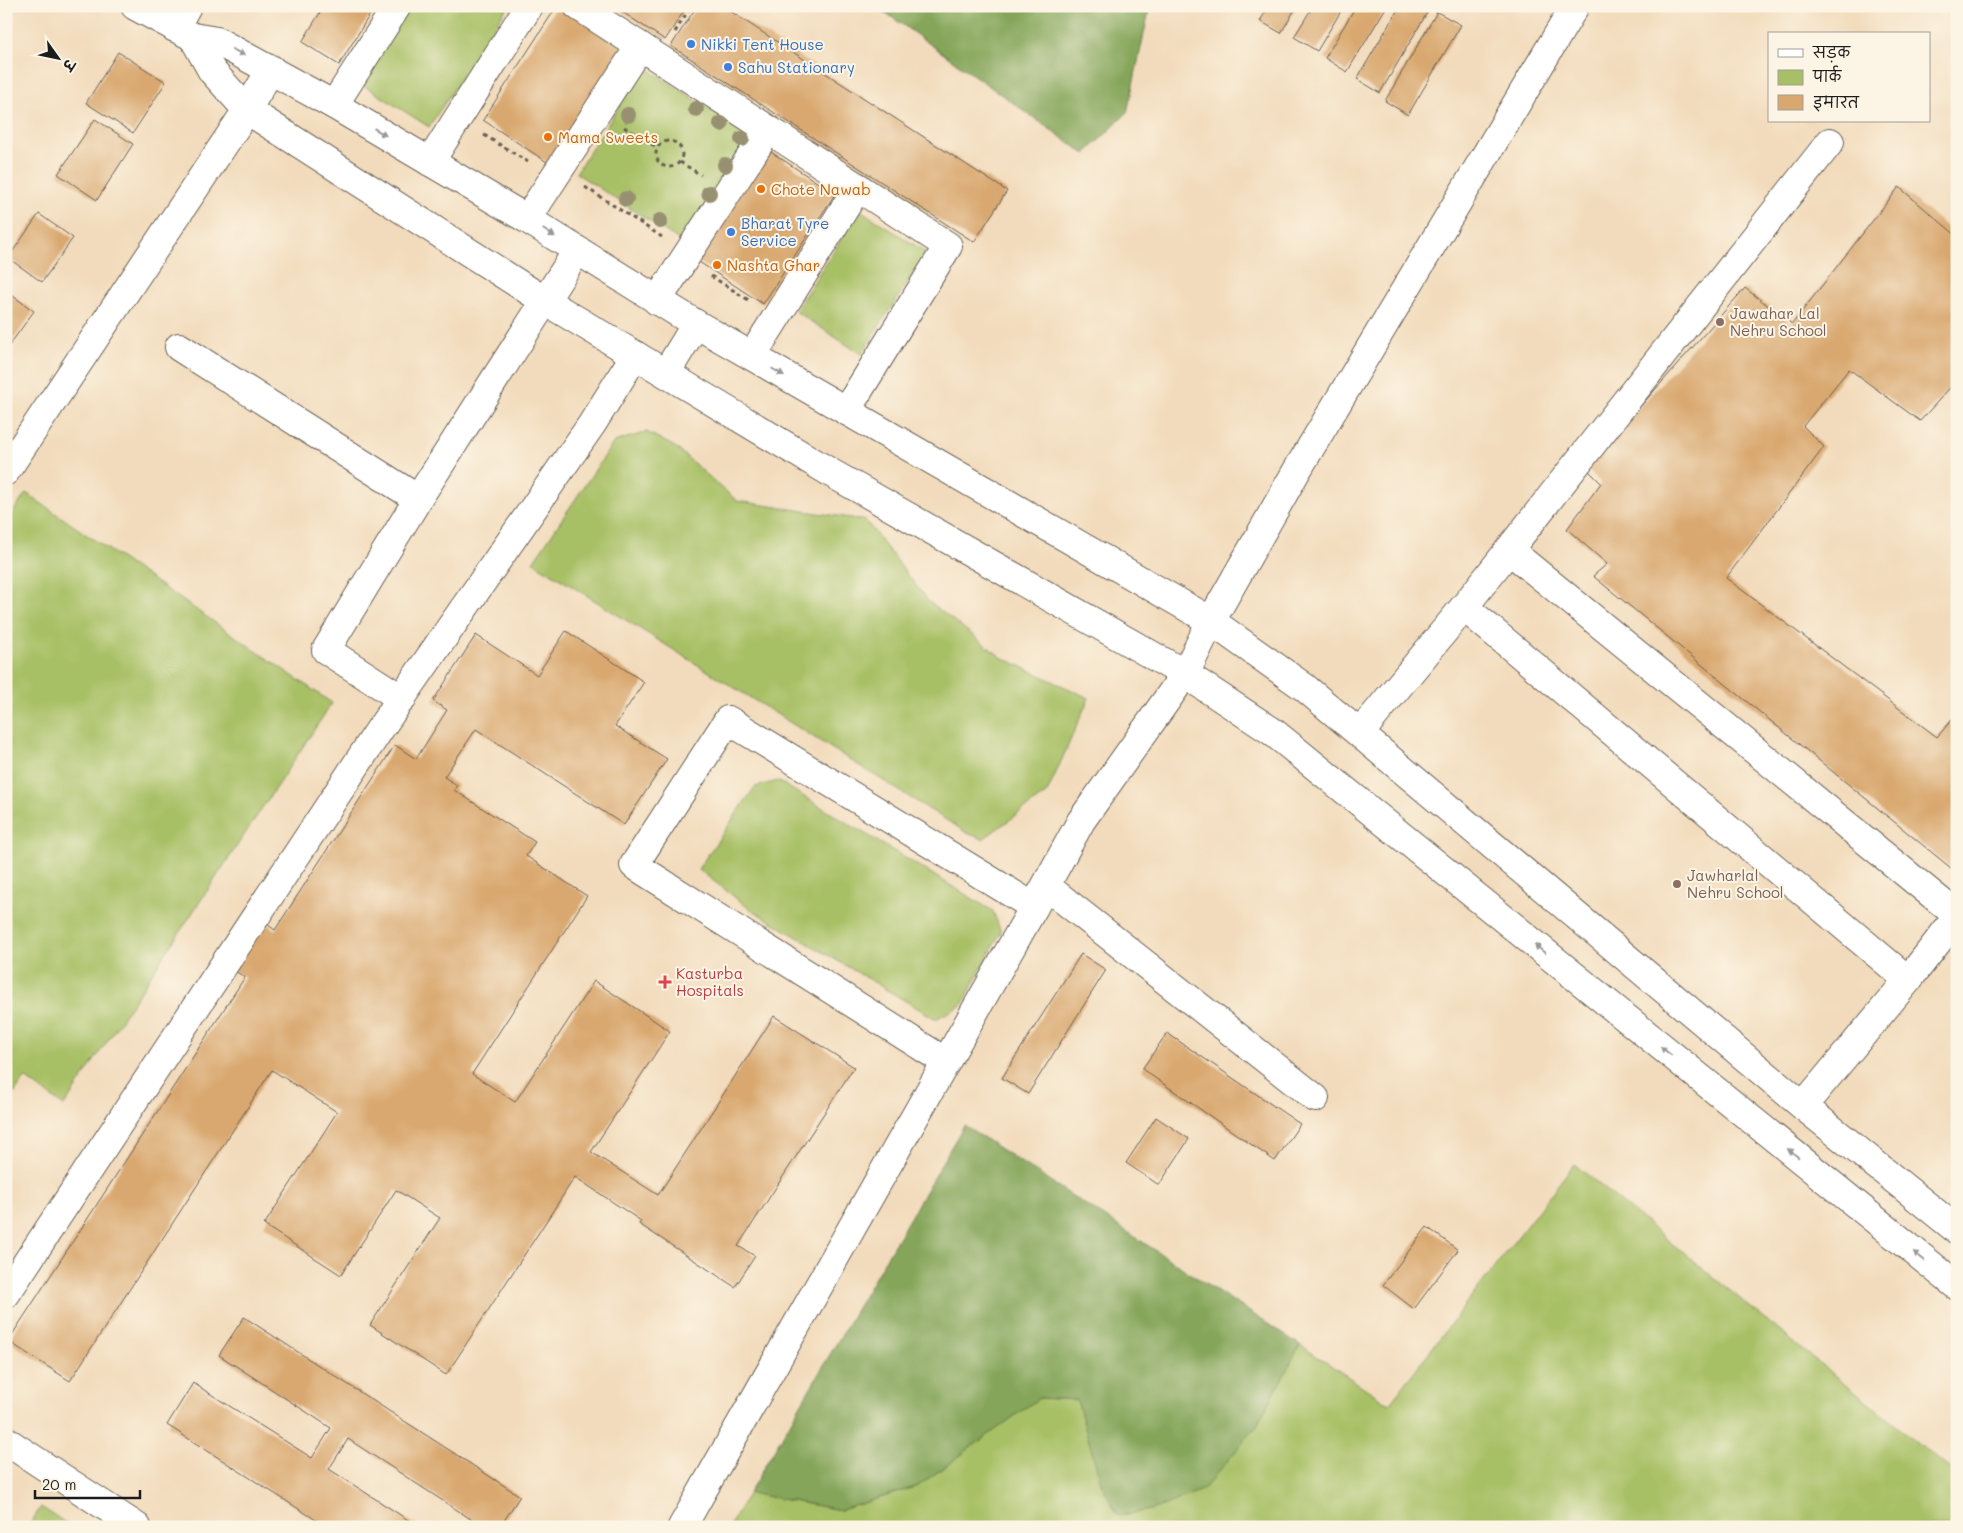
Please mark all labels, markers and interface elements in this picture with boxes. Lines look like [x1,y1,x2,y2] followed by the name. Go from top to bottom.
[32,32,82,82] north arrow
[1768,32,1930,122] legend
[701,34,824,54] place label: Nikki Tent House
[685,38,697,50] marker: Nikki Tent House
[1812,42,1851,63] text: सड़क
[231,48,246,56] one-way arrow
[58,55,81,76] text: उ
[738,57,855,77] place label: Sahu Stationary
[722,61,734,73] marker: Sahu Stationary
[1812,65,1843,86] text: पार्क
[1813,92,1860,112] text: इमारत
[558,127,658,147] place label: Mama Sweets
[373,128,386,137] one-way arrow
[542,131,554,143] marker: Mama Sweets
[771,179,871,199] place label: Chote Nawab
[755,183,767,195] marker: Chote Nawab
[741,213,829,250] place label: Bharat Tyre Service
[725,226,737,238] marker: Bharat Tyre Service
[543,229,556,238] one-way arrow
[727,255,820,275] place label: Nashta Ghar
[711,259,723,271] marker: Nashta Ghar
[1730,303,1827,340] place label: Jawahar Lal Nehru School
[1714,316,1726,328] marker: Jawahar Lal Nehru School
[772,367,785,376] one-way arrow
[1687,865,1784,902] place label: Jawharlal Nehru School
[1671,878,1683,890] marker: Jawharlal Nehru School
[1534,943,1547,954] one-way arrow
[676,963,744,1000] place label: Kasturba Hospitals
[658,975,672,989] marker: Kasturba Hospitals
[1660,1045,1673,1056] one-way arrow
[1786,1148,1799,1159] one-way arrow
[1913,1250,1926,1261] one-way arrow
[35,1468,140,1500] scale bar
[42,1474,76,1494] text: 20 m

